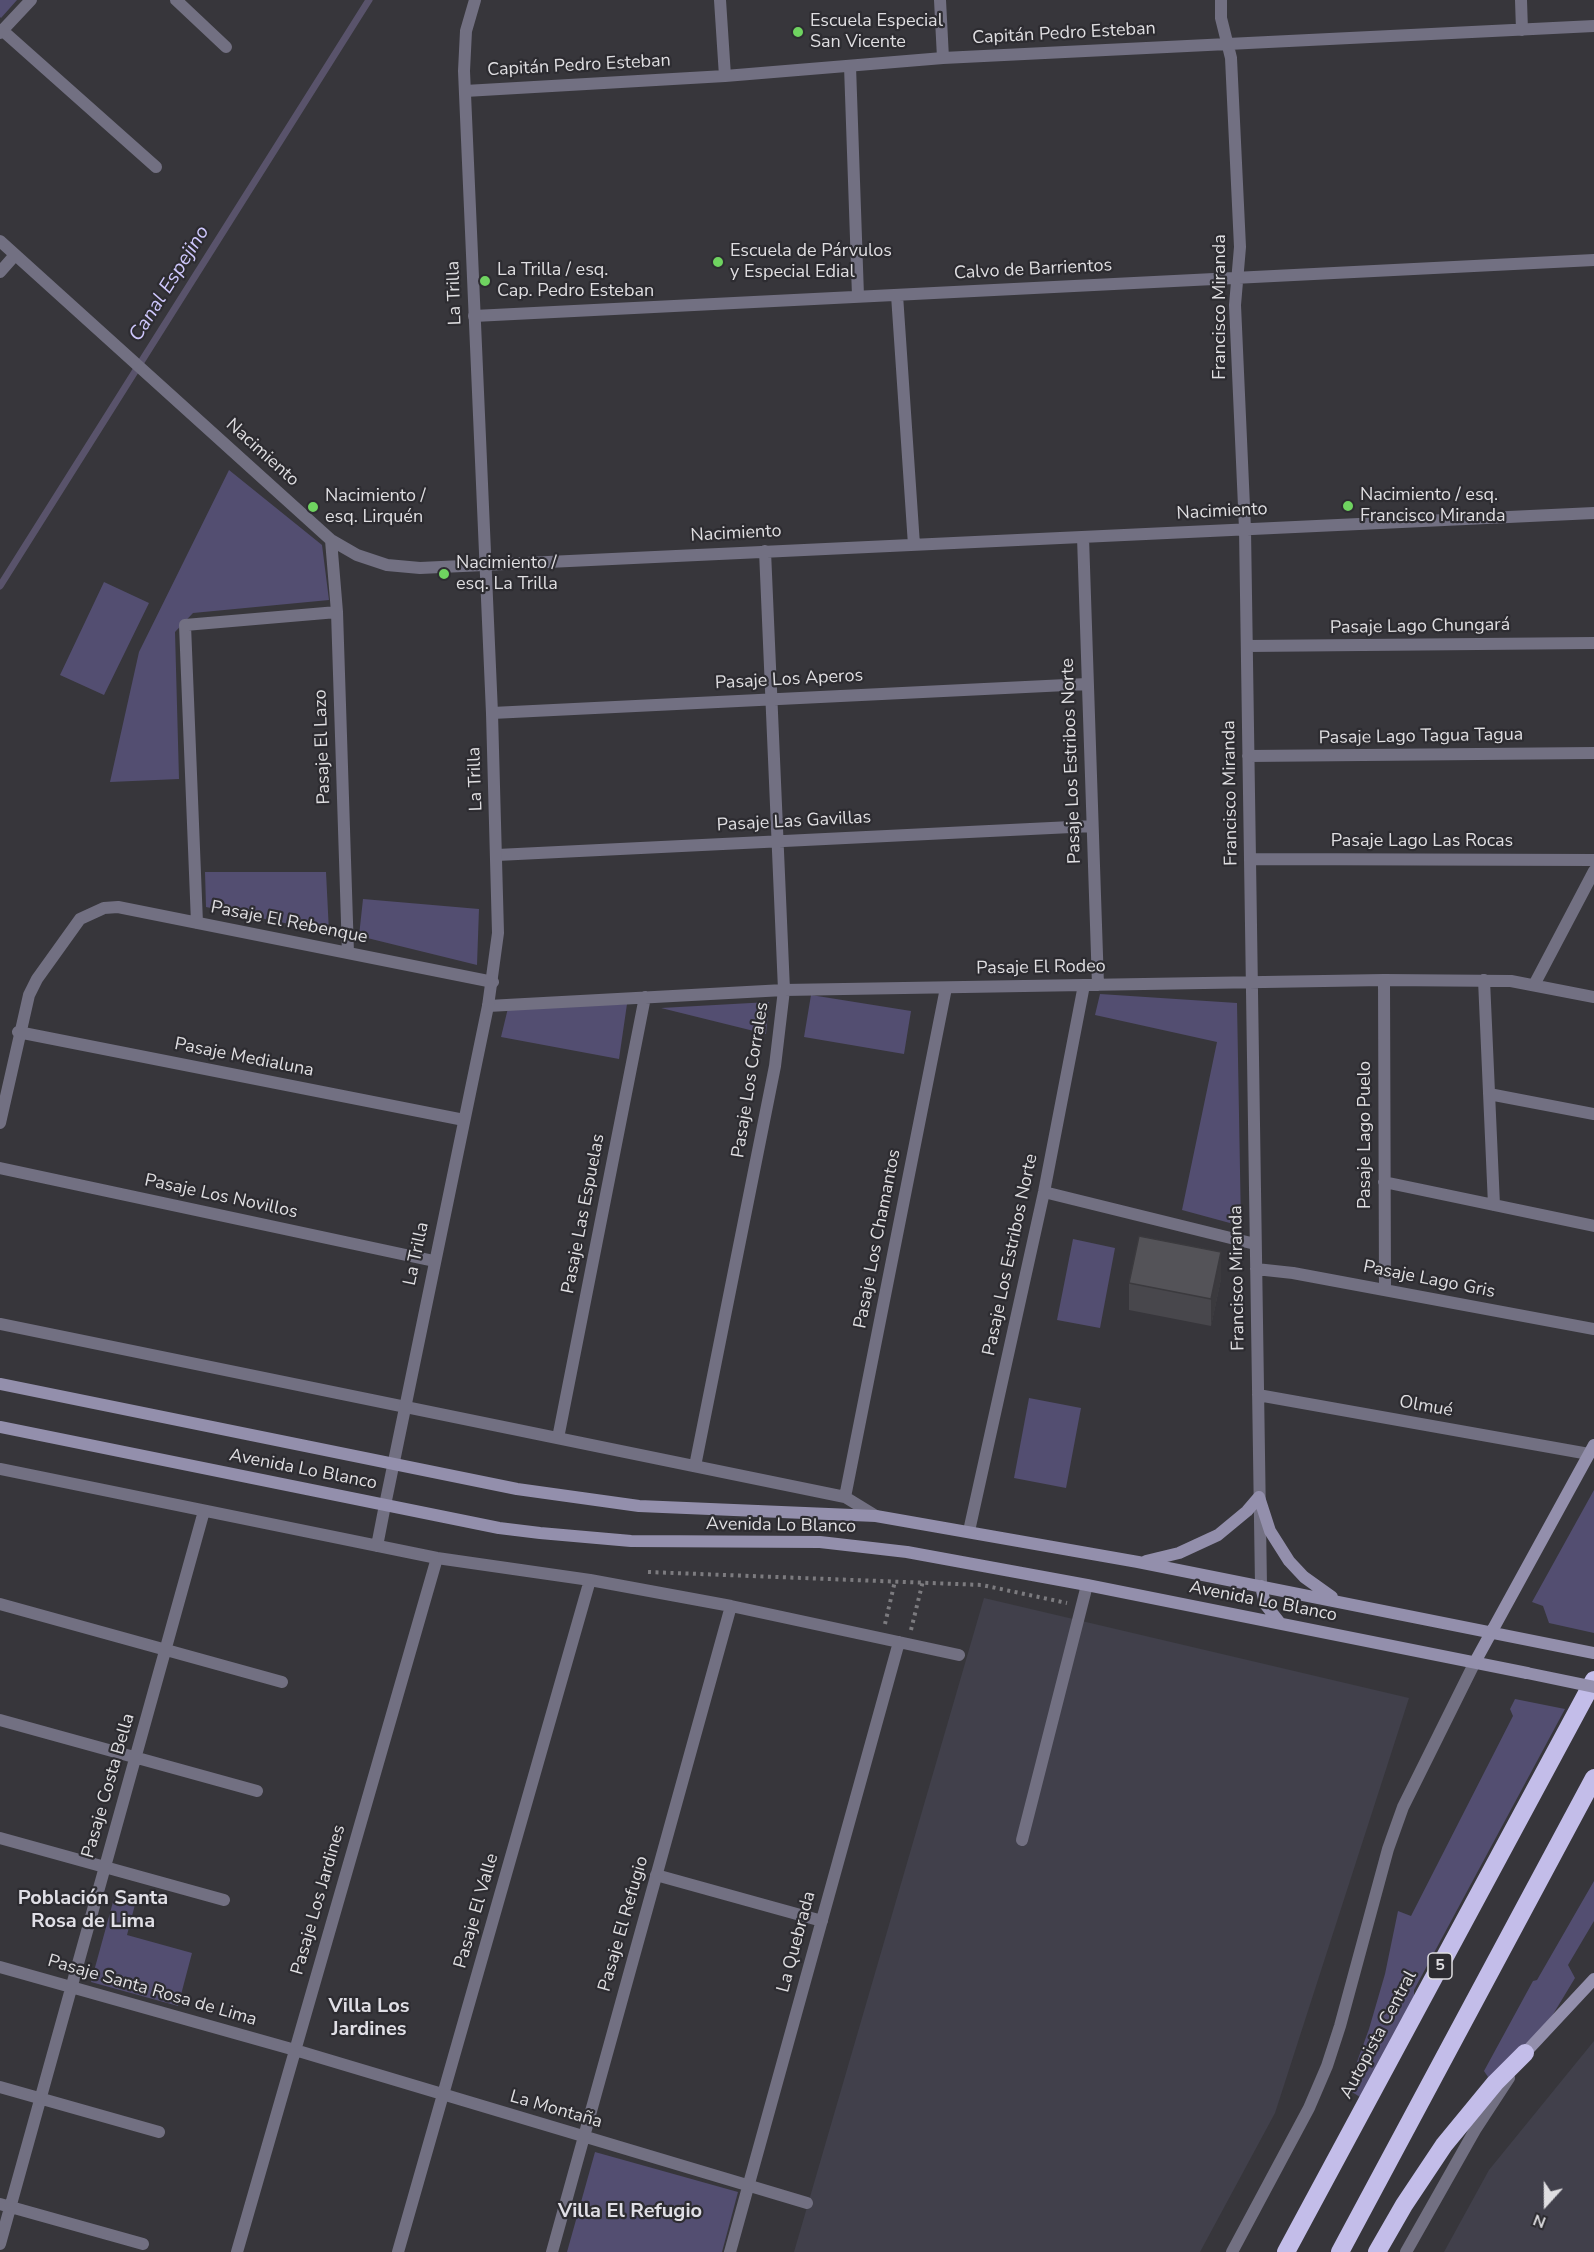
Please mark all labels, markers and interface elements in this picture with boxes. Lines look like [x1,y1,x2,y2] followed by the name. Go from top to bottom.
[810,11,943,54] place label: Escuela Especial San Vicente
[972,18,1156,50] street label: Capitán Pedro Esteban
[791,25,805,39] marker: Escuela Especial San Vicente
[487,50,671,82] street label: Capitán Pedro Esteban
[125,222,215,346] water label: Canal Espejino
[1210,234,1232,380] street label: Francisco Miranda
[730,241,892,284] place label: Escuela de Párvulos y Especial Edial
[711,255,725,269] marker: Escuela de Párvulos y Especial Edial
[953,255,1113,285] street label: Calvo de Barrientos
[497,260,654,302] place label: La Trilla / esq. Cap. Pedro Esteban
[443,261,467,325] street label: La Trilla
[478,274,492,288] marker: La Trilla / esq. Cap. Pedro Esteban
[221,415,303,491] street label: Nacimiento
[1360,485,1505,528] place label: Nacimiento / esq. Francisco Miranda
[325,486,426,528] place label: Nacimiento / esq. Lirquén
[1176,499,1268,525] street label: Nacimiento
[1341,499,1355,513] marker: Nacimiento / esq. Francisco Miranda
[306,500,320,514] marker: Nacimiento / esq. Lirquén
[690,521,782,547] street label: Nacimiento
[456,553,558,596] place label: Nacimiento / esq. La Trilla
[437,567,451,581] marker: Nacimiento / esq. La Trilla
[1330,615,1510,639] street label: Pasaje Lago Chungará
[1058,658,1086,864] street label: Pasaje Los Estribos Norte
[714,665,864,695] street label: Pasaje Los Aperos
[310,689,336,805] street label: Pasaje El Lazo
[1219,720,1243,866] street label: Francisco Miranda
[1319,724,1523,750] street label: Pasaje Lago Tagua Tagua
[464,747,488,811] street label: La Trilla
[716,807,872,837] street label: Pasaje Las Gavillas
[1331,831,1513,853] street label: Pasaje Lago Las Rocas
[209,897,369,949] street label: Pasaje El Rebenque
[976,956,1106,980] street label: Pasaje El Rodeo
[728,1001,774,1159] street label: Pasaje Los Corrales
[172,1034,316,1082] street label: Pasaje Medialuna
[1355,1061,1377,1209] street label: Pasaje Lago Puelo
[558,1132,610,1296] street label: Pasaje Las Espuelas
[850,1148,906,1330] street label: Pasaje Los Chamantos
[979,1152,1043,1358] street label: Pasaje Los Estribos Norte
[142,1170,300,1224] street label: Pasaje Los Novillos
[1226,1205,1250,1351] street label: Francisco Miranda
[400,1220,434,1288] street label: La Trilla
[1361,1257,1497,1303] street label: Pasaje Lago Gris
[1397,1392,1455,1422] street label: Olmué
[227,1445,379,1495] street label: Avenida Lo Blanco
[706,1514,856,1538] street label: Avenida Lo Blanco
[1187,1577,1339,1627] street label: Avenida Lo Blanco
[78,1711,140,1861] street label: Pasaje Costa Bella
[287,1823,351,1977] street label: Pasaje Los Jardines
[450,1851,504,1971] street label: Pasaje El Valle
[594,1854,654,1994] street label: Pasaje El Refugio
[18,1887,168,1934] district label: Población Santa Rosa de Lima
[773,1889,821,1995] street label: La Quebrada
[45,1951,259,2031] street label: Pasaje Santa Rosa de Lima
[1428,1953,1452,1979] road number: 5
[1336,1967,1422,2103] street label: Autopista Central
[329,1995,409,2042] district label: Villa Los Jardines
[507,2087,605,2133] street label: La Montaña
[1516,2174,1576,2234] north arrow
[558,2200,702,2224] district label: Villa El Refugio
[1530,2208,1549,2233] text: N

